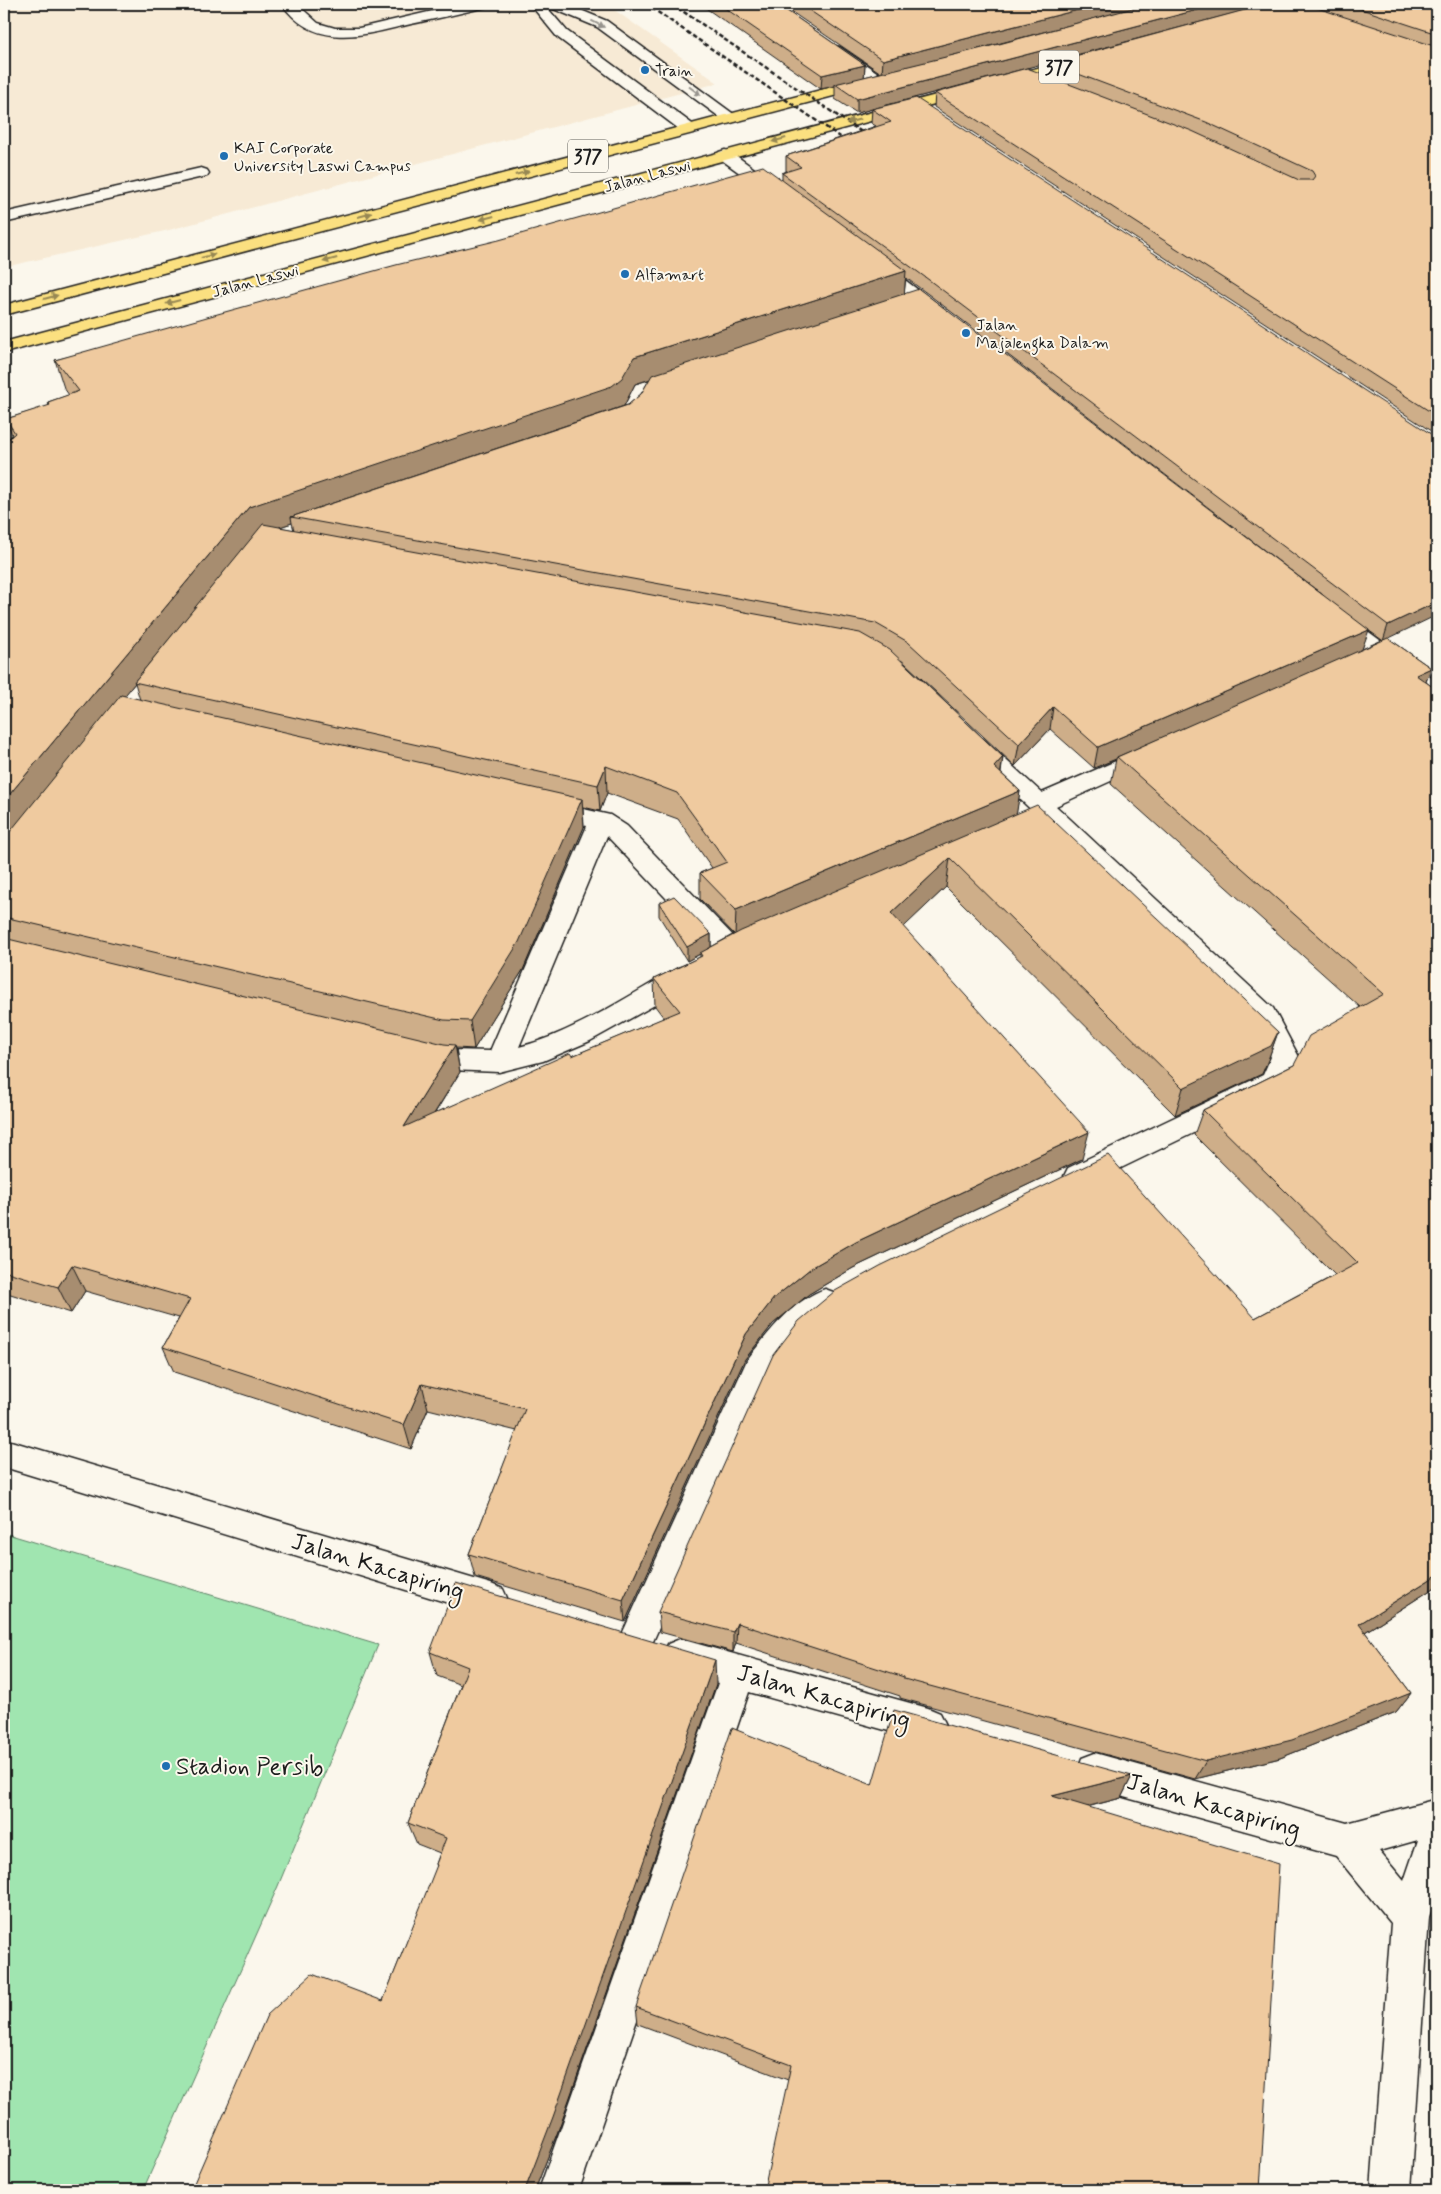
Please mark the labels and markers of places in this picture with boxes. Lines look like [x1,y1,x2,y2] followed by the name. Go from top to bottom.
[655,61,694,82] place label: Train
[639,64,651,76] marker: Train
[234,138,411,177] place label: KAI Corporate University Laswi Campus
[218,150,230,162] marker: KAI Corporate University Laswi Campus
[635,265,704,286] place label: Alfamart
[619,268,631,280] marker: Alfamart
[976,315,1109,355] place label: Jalan Majalengka Dalam
[960,327,972,339] marker: Jalan Majalengka Dalam
[176,1752,323,1783] place label: Stadion Persib
[160,1760,172,1772] marker: Stadion Persib

